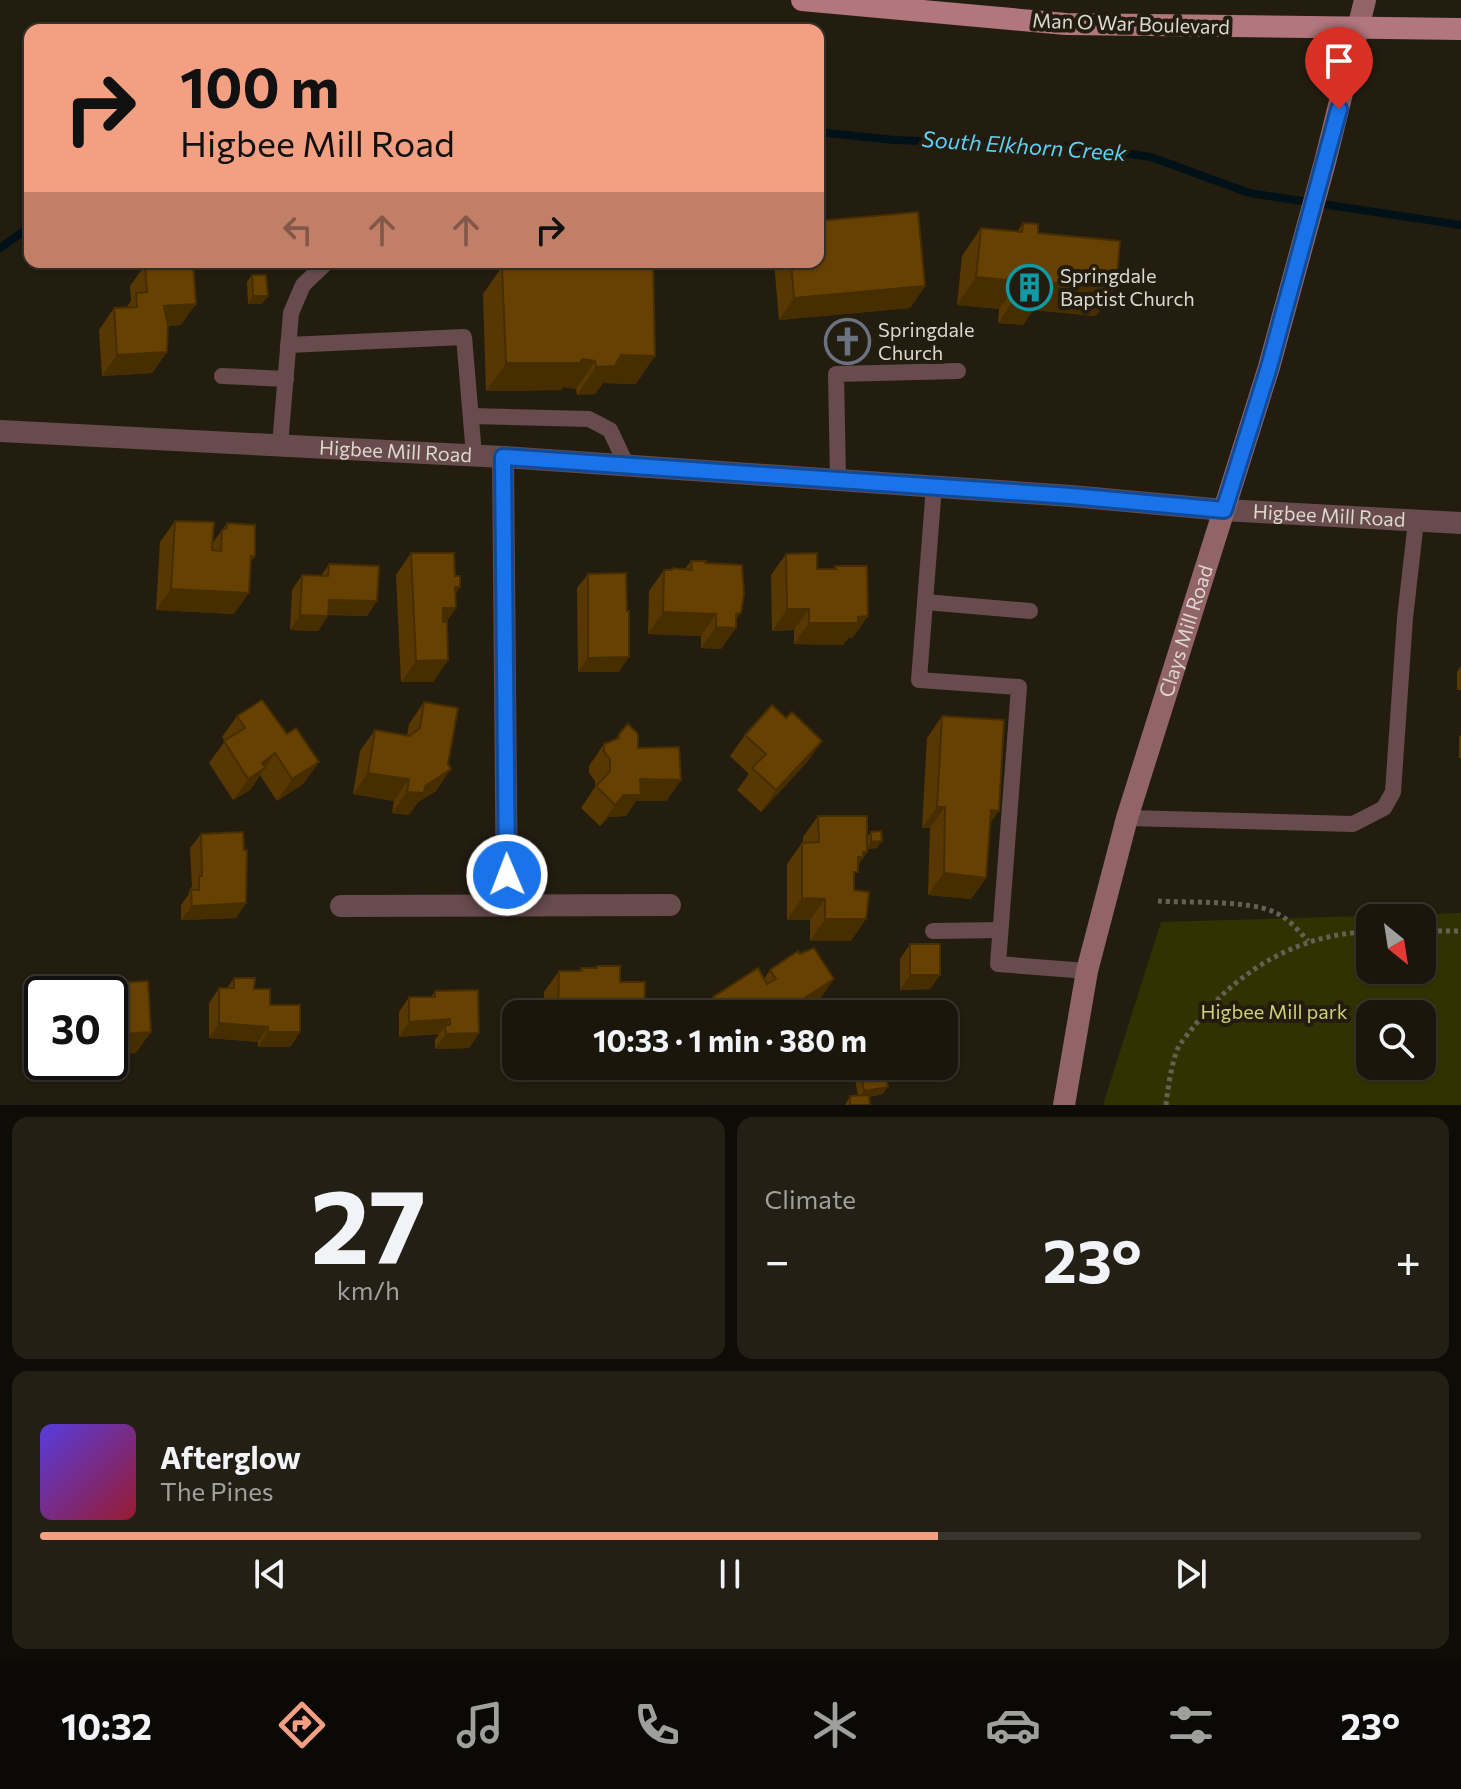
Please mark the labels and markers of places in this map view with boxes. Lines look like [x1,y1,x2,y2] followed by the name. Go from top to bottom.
[1305,27,1373,109] pin
[1005,263,1053,311] building icon: Springdale Baptist Church
[1060,263,1195,310] place label: Springdale Baptist Church
[878,317,975,364] place label: Springdale Church
[823,318,871,366] church icon: Springdale Church

